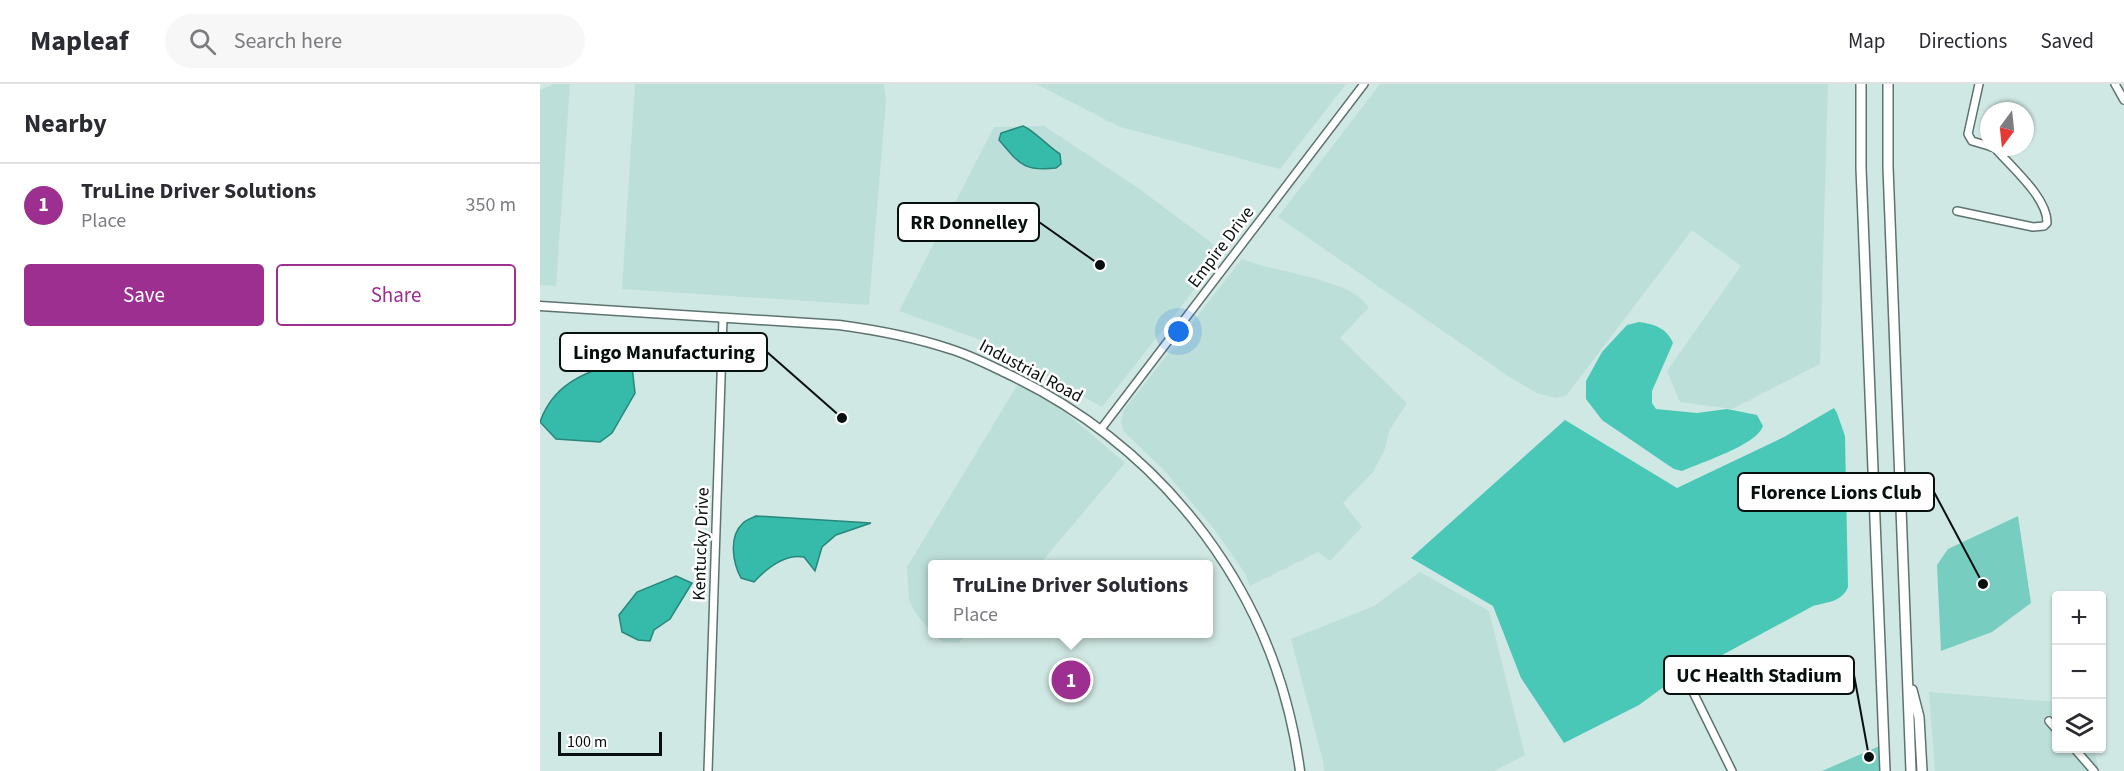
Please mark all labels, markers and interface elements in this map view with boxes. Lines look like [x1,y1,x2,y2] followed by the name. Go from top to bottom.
[165,14,585,68] search box
[30,21,129,61] text: Mapleaf
[186,25,219,58] icon: search
[234,25,342,57] text: Search here
[1848,26,1886,56] text: Map
[1919,26,2007,56] text: Directions
[2040,26,2094,56] text: Saved
[1980,102,2034,156] north arrow
[24,105,107,142] text: Nearby
[81,175,316,207] text: TruLine Driver Solutions
[38,191,49,219] text: 1
[466,191,516,219] text: 350 m
[1182,201,1260,293] street label: Empire Drive
[898,203,1039,241] callout: RR Donnelley
[81,207,126,235] text: Place
[910,209,1028,237] text: RR Donnelley
[24,264,264,326] button: Save
[276,264,516,326] button: Share
[1164,317,1193,346] your location
[560,333,767,371] callout: Lingo Manufacturing
[975,333,1087,409] street label: Industrial Road
[573,339,755,367] text: Lingo Manufacturing
[1738,473,1934,511] callout: Florence Lions Club
[1750,479,1922,507] text: Florence Lions Club
[687,487,715,601] street label: Kentucky Drive
[928,560,1213,638] popup
[953,569,1188,601] text: TruLine Driver Solutions
[2052,591,2106,753] map controls
[2052,591,2106,645] button: +
[953,601,998,629] text: Place
[2052,645,2106,699] button: −
[1664,656,1854,694] callout: UC Health Stadium
[1052,658,1090,702] pin: 1
[1676,662,1842,690] text: UC Health Stadium
[2052,699,2106,753] button: layers
[558,729,662,756] scale bar
[567,731,607,753] text: 100 m

